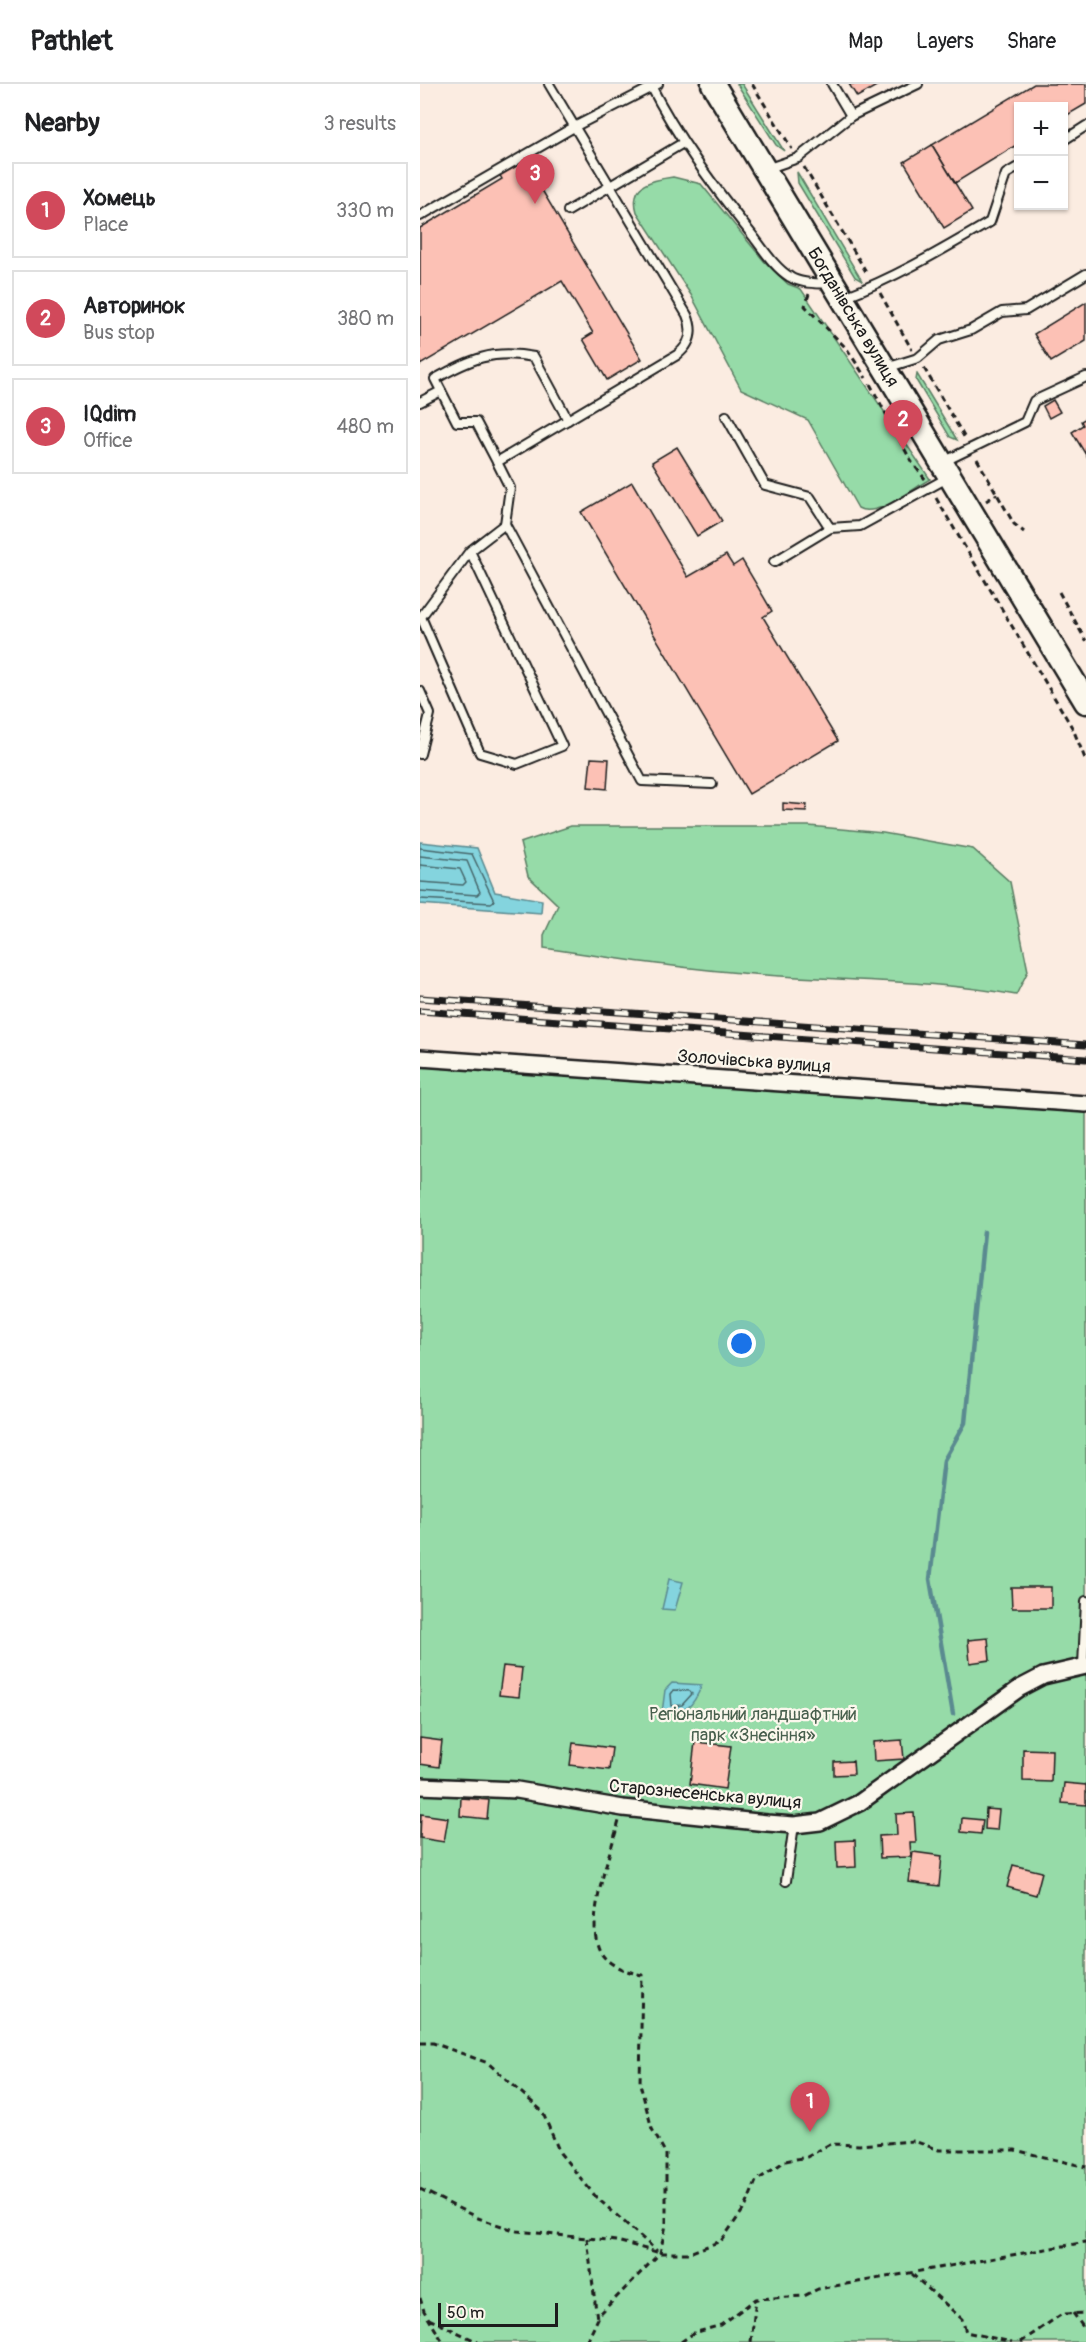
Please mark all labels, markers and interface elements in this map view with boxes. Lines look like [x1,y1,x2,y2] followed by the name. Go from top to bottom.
[30,24,113,59] text: Pathlet
[848,28,883,55] text: Map
[916,28,974,55] text: Layers
[1007,28,1056,55] text: Share
[1014,102,1068,210] map controls
[1014,102,1068,156] button: +
[24,107,100,139] text: Nearby
[324,111,396,136] text: 3 results
[516,154,554,204] pin: 3
[1014,156,1068,210] button: −
[83,184,156,212] text: Хомець
[42,198,49,223] text: 1
[336,198,394,223] text: 330 m
[83,212,128,237] text: Place
[802,243,904,391] street label: Богданівська вулиця
[83,292,185,320] text: Авторинок
[40,306,51,331] text: 2
[337,306,394,331] text: 380 m
[83,320,155,345] text: Bus stop
[83,400,136,428] text: IQdim
[884,400,922,450] pin: 2
[40,414,51,439] text: 3
[337,414,394,439] text: 480 m
[83,428,132,453] text: Office
[677,1045,831,1078] street label: Золочівська вулиця
[727,1329,756,1358] your location
[649,1703,857,1747] park label: Регіональний ландшафтний парк «Знесіння»
[608,1775,802,1814] street label: Старознесенська вулиця
[790,2082,830,2132] pin: 1
[438,2300,558,2328] scale bar
[447,2303,484,2323] text: 50 m

